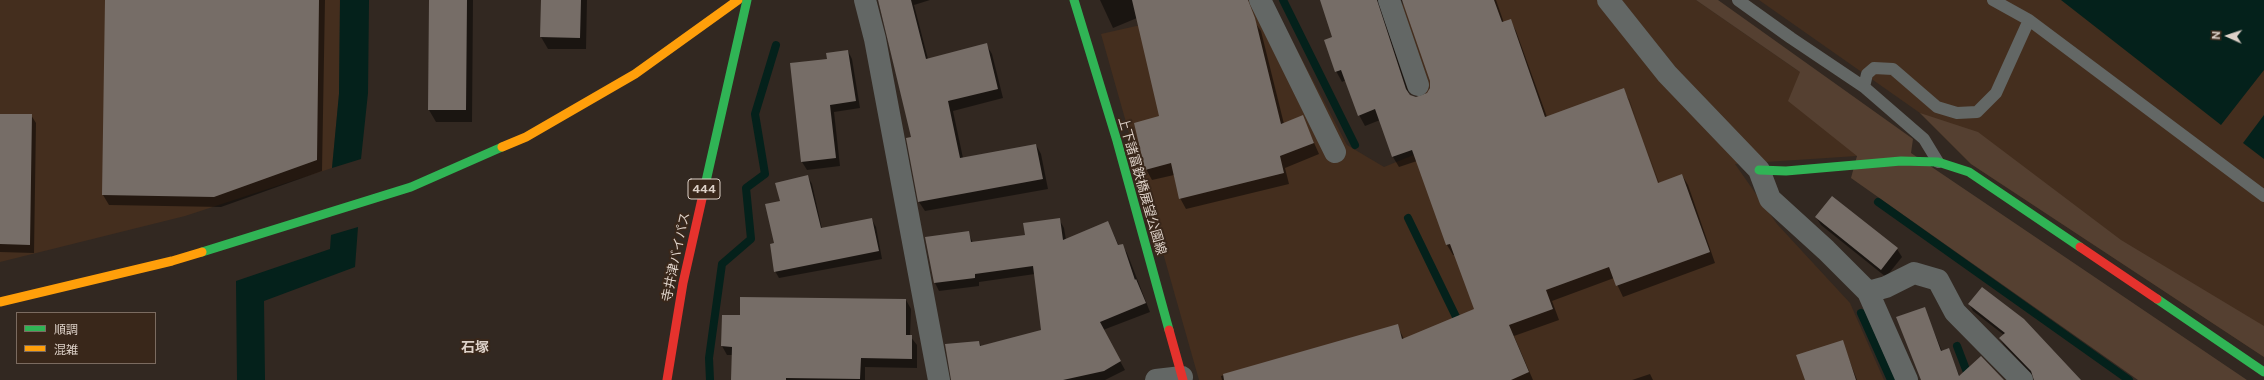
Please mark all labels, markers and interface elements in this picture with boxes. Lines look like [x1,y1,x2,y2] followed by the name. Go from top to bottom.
[2208,16,2248,56] north arrow
[2210,31,2222,40] text: N
[1115,115,1169,257] street label: 上下諸富鉄橋展望公園線
[688,179,720,199] road number: 444
[659,211,693,303] street label: 寺井津バイパス
[16,312,156,364] legend
[54,323,78,337] text: 順調
[461,340,489,356] district label: 石塚
[54,343,78,357] text: 混雑

